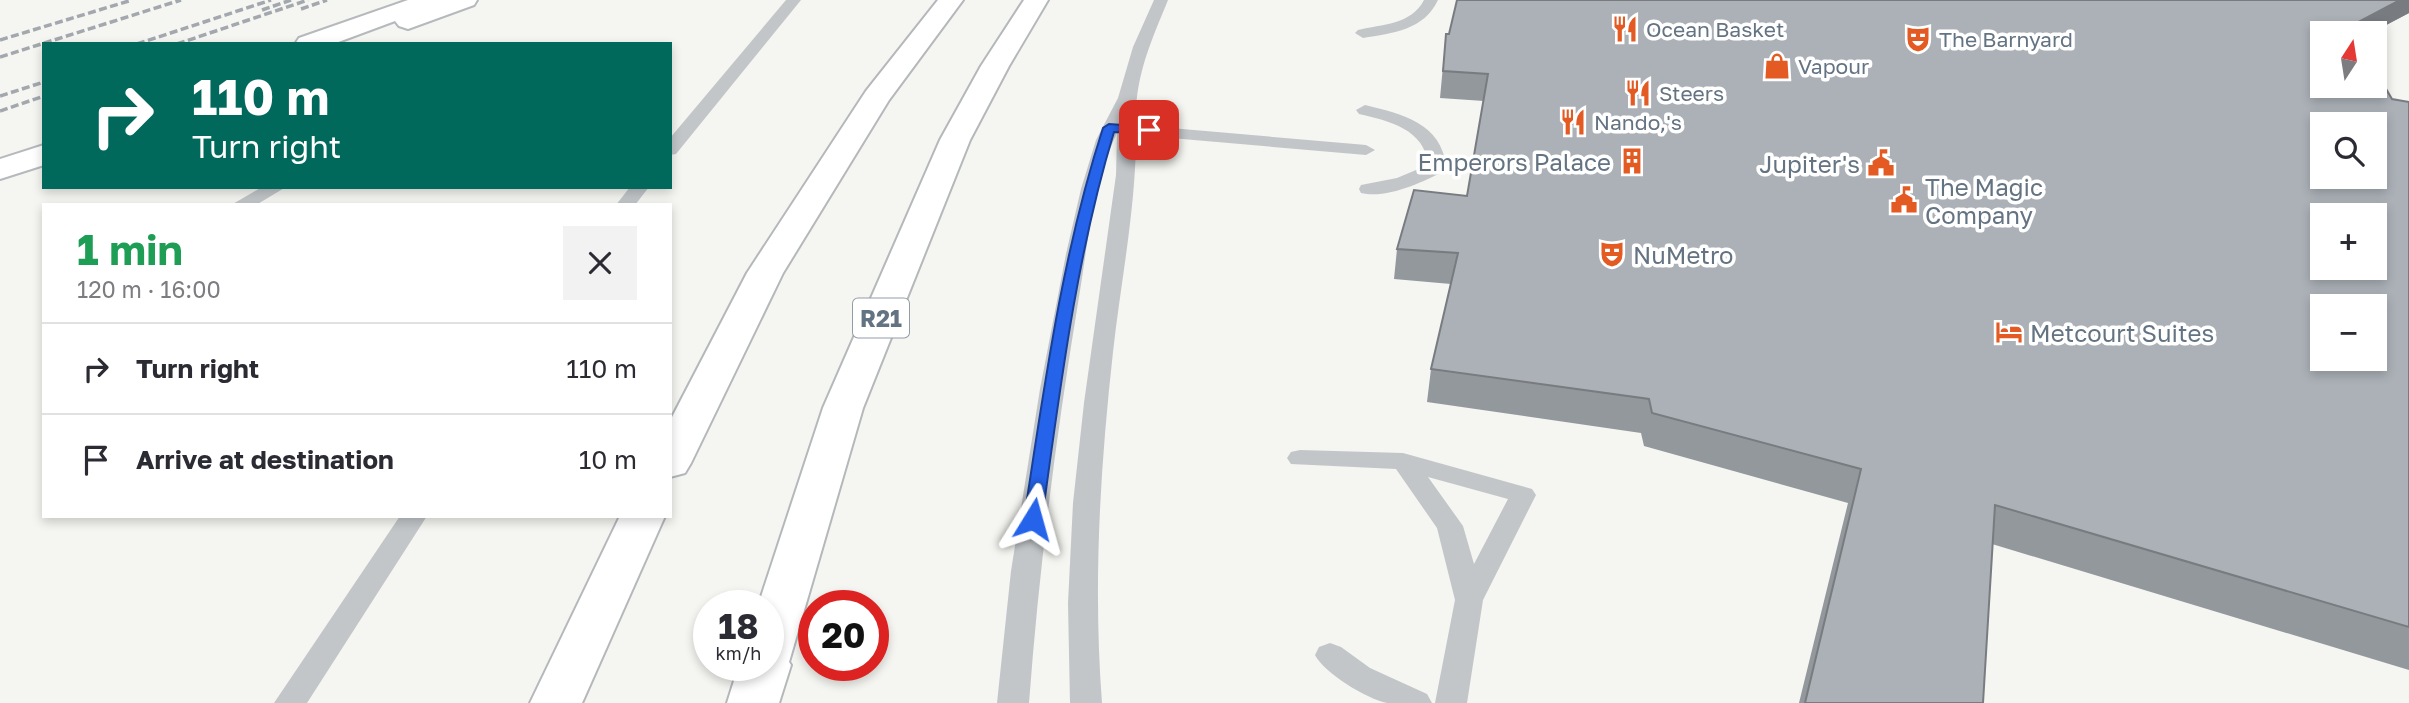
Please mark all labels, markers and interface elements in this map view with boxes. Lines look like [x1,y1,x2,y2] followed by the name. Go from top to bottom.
[1610,14,1640,44] restaurant icon: Ocean Basket
[1646,16,1784,42] place label: Ocean Basket
[2310,21,2387,98] north arrow
[2310,21,2387,371] map controls
[1903,24,1933,54] theatre icon: The Barnyard
[1939,26,2073,52] place label: The Barnyard
[1762,51,1792,81] shop icon: Vapour
[1798,53,1869,79] place label: Vapour
[192,67,329,126] text: 110 m
[77,70,168,161] icon: right
[1623,78,1653,108] restaurant icon: Steers
[1659,80,1724,106] place label: Steers
[1119,100,1179,160] pin
[1558,107,1588,137] restaurant icon: Nando,'s
[1594,109,1682,135] place label: Nando,'s
[1130,111,1168,149] icon: arrive
[2310,112,2387,189] button: search
[192,127,341,165] text: Turn right
[1617,146,1647,176] building icon: Emperors Palace
[1418,147,1611,176] place label: Emperors Palace
[1866,148,1896,178] public building icon: Jupiter's
[1759,149,1860,178] place label: Jupiter's
[1925,172,2043,229] place label: The Magic Company
[1889,185,1919,215] public building icon: The Magic Company
[2310,203,2387,280] button: +
[77,224,183,274] text: 1 min
[563,226,637,300] button: close
[1597,239,1627,269] theatre icon: NuMetro
[1633,240,1733,269] place label: NuMetro
[77,275,221,303] text: 120 m · 16:00
[2310,294,2387,371] button: −
[853,298,909,338] road number: R21
[1994,317,2024,347] hotel icon: Metcourt Suites
[2030,318,2214,347] place label: Metcourt Suites
[77,350,115,388] icon: right
[136,353,259,384] text: Turn right
[566,353,637,384] text: 110 m
[77,441,115,479] icon: arrive
[136,444,394,475] text: Arrive at destination
[579,444,637,475] text: 10 m
[996,482,1070,556] position arrow
[798,590,889,681] speed limit sign: 20
[718,605,759,647] text: 18
[716,642,761,664] text: km/h

